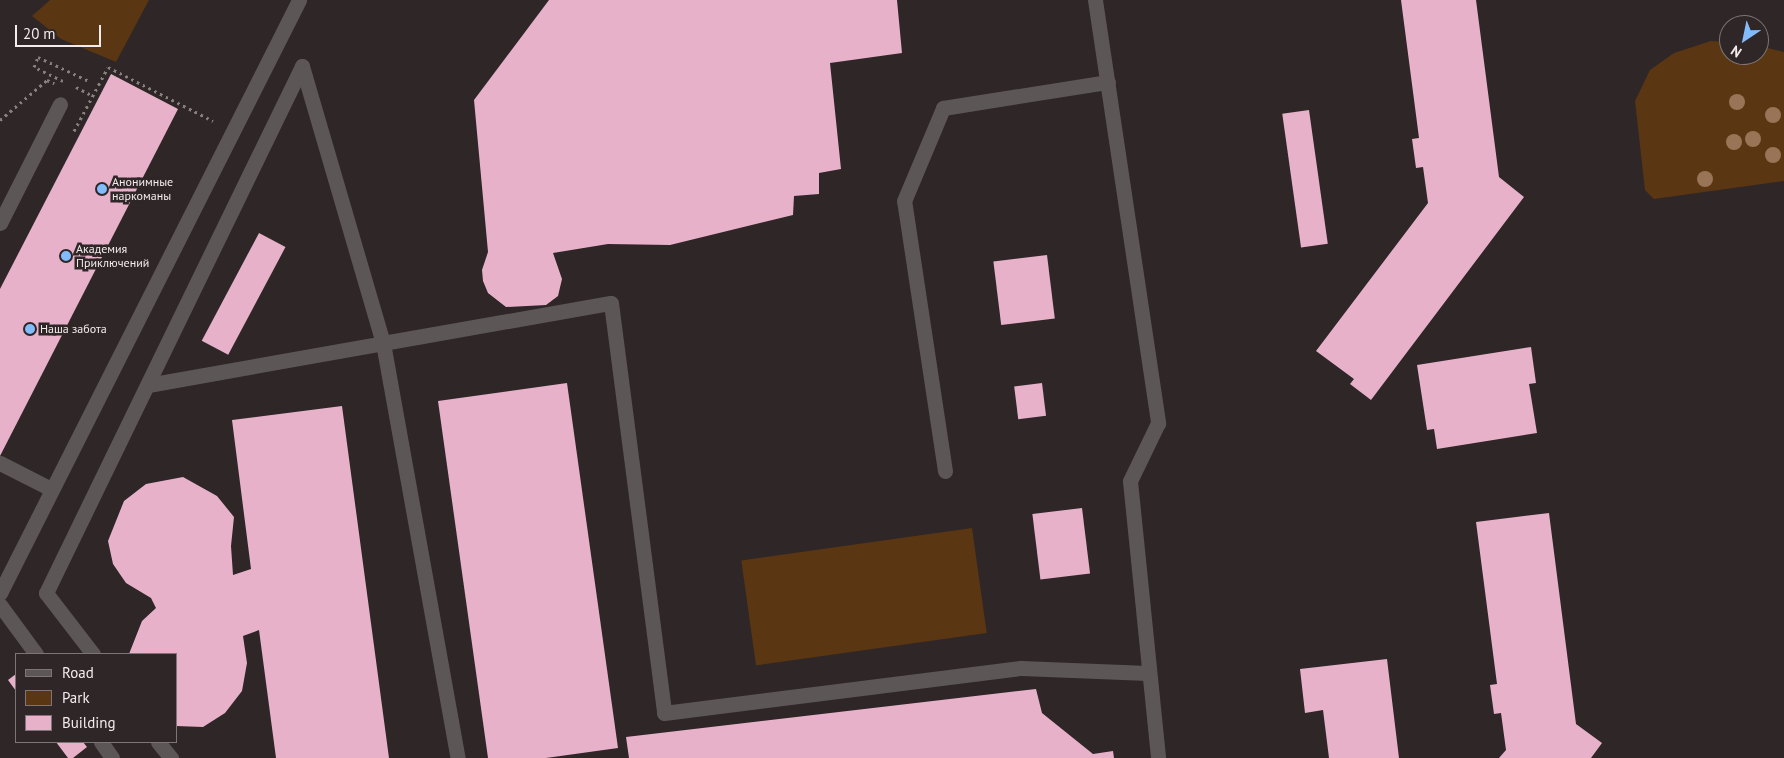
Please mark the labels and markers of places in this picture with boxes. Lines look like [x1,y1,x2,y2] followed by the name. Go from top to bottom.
[112,175,173,203] place label: Анонимные наркоманы
[96,183,108,195] marker: Анонимные наркоманы
[76,242,149,270] place label: Академия Приключений
[60,250,72,262] marker: Академия Приключений
[40,322,107,336] place label: Наша забота
[24,323,36,335] marker: Наша забота

